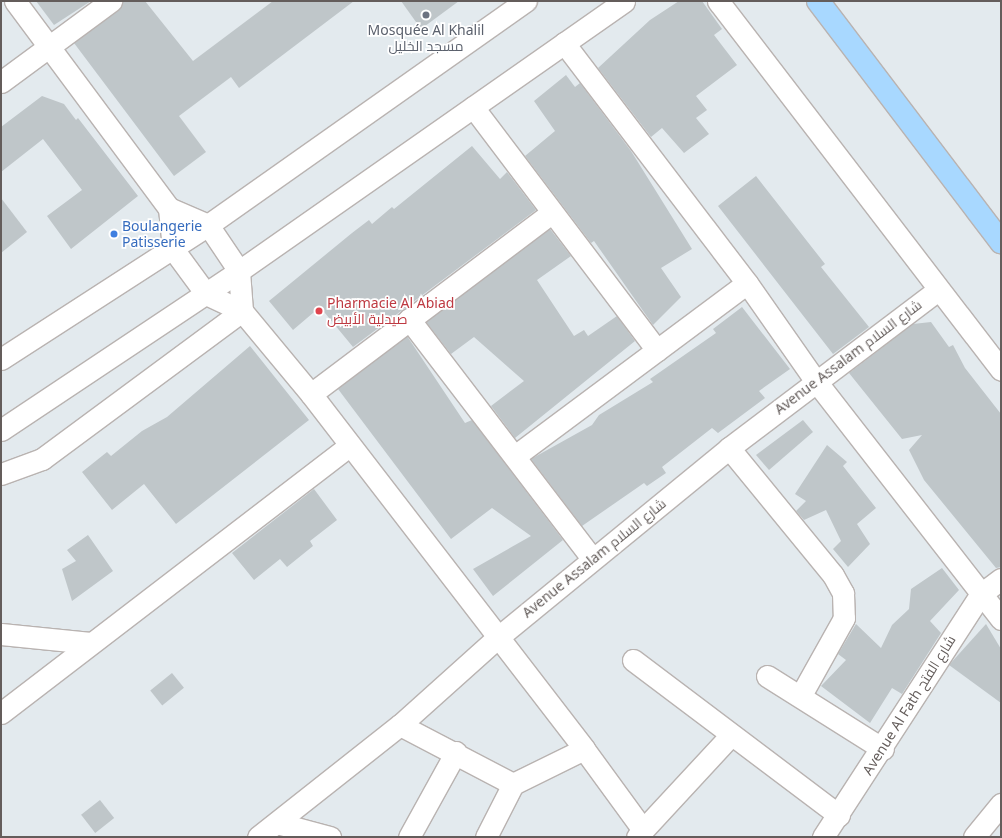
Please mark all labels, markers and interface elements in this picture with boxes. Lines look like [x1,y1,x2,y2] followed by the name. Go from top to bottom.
[421,10,431,20] marker: Mosquée Al Khalil مسجد الخليل
[368,22,484,54] place label: Mosquée Al Khalil مسجد الخليل
[122,218,202,250] place label: Boulangerie Patisserie
[109,229,119,239] marker: Boulangerie Patisserie
[327,295,454,328] place label: Pharmacie Al Abiad صيدلية الأبيض
[771,296,925,418] street label: Avenue Assalam شارع السلام
[314,306,324,316] marker: Pharmacie Al Abiad صيدلية الأبيض
[519,495,669,621] street label: Avenue Assalam شارع السلام
[859,632,959,778] street label: Avenue Al Fath شارع الفتح

